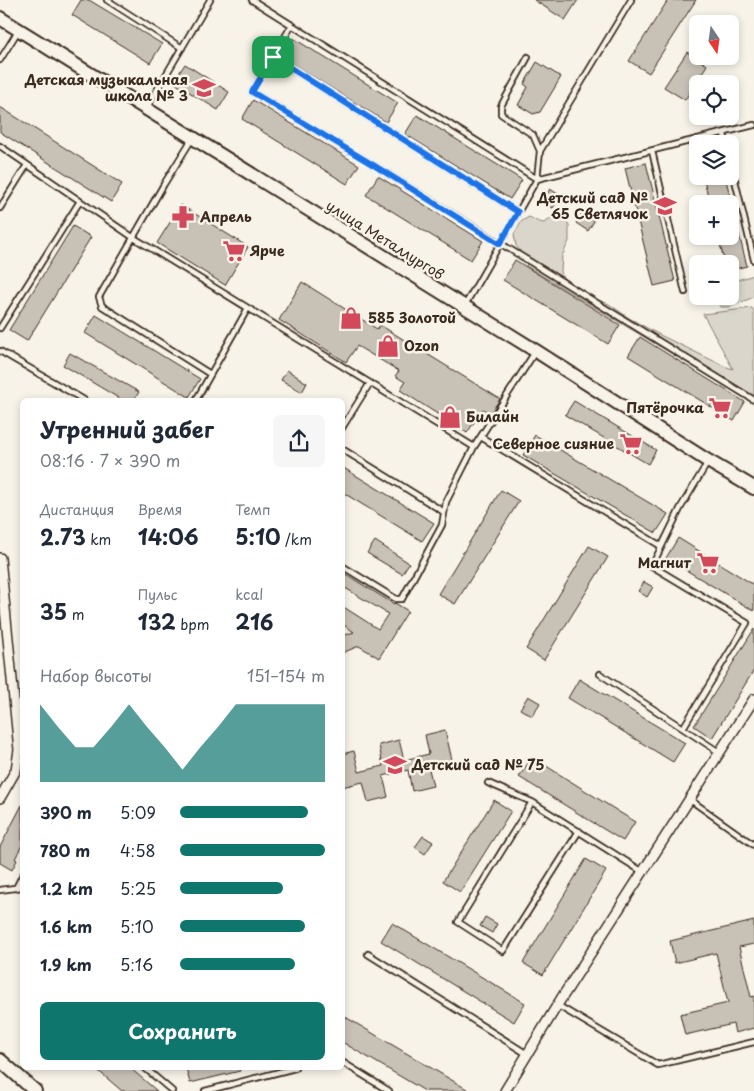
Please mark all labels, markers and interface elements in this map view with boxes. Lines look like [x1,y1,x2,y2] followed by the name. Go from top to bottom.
[689,15,739,65] north arrow
[689,15,739,305] map controls
[252,36,294,78] pin
[259,43,287,71] icon: arrive
[24,69,188,106] place label: Детская музыкальная школа № 3
[191,75,217,101] school or university icon: Детская музыкальная школа № 3
[689,75,739,125] button: locate
[689,135,739,185] button: layers
[536,187,648,224] place label: Детский сад № 65 Светлячок
[652,193,678,219] school or university icon: Детский сад № 65 Светлячок
[322,195,448,284] street label: улица Металлургов
[689,195,739,245] button: +
[170,204,196,230] pharmacy icon: Апрель
[199,206,252,227] place label: Апрель
[221,238,247,264] supermarket icon: Ярче
[249,240,285,261] place label: Ярче
[689,255,739,305] button: −
[338,305,364,331] shop icon: 585 Золотой
[368,307,456,328] place label: 585 Золотой
[375,333,401,359] shop icon: Ozon
[404,335,439,356] place label: Ozon
[707,395,733,421] supermarket icon: Пятёрочка
[626,397,704,418] place label: Пятёрочка
[437,404,463,430] shop icon: Билайн
[466,406,519,427] place label: Билайн
[40,412,214,445] text: Утренний забег
[273,415,325,467] button: share
[618,431,644,457] supermarket icon: Северное сияние
[492,433,614,454] place label: Северное сияние
[40,448,180,472] text: 08:16 · 7 × 390 m
[40,499,114,520] text: Дистанция
[138,499,182,520] text: Время
[235,499,271,520] text: Темп
[40,520,86,552] text: 2.73
[138,520,199,552] text: 14:06
[235,520,281,552] text: 5:10
[86,529,111,550] text: km
[281,529,312,550] text: /km
[695,550,721,576] supermarket icon: Магнит
[638,552,692,573] place label: Магнит
[138,584,177,605] text: Пульс
[235,584,263,605] text: kcal
[40,595,67,627] text: 35
[67,604,84,625] text: m
[138,605,176,637] text: 132
[235,605,274,637] text: 216
[176,614,209,635] text: bpm
[40,663,152,687] text: Набор высоты
[247,663,325,687] text: 151–154 m
[382,752,408,778] school or university icon: Детский сад № 75
[411,754,544,775] place label: Детский сад № 75
[40,800,92,824] text: 390 m
[120,800,156,824] text: 5:09
[40,838,90,862] text: 780 m
[120,838,155,862] text: 4:58
[40,876,93,900] text: 1.2 km
[120,876,156,900] text: 5:25
[40,914,92,938] text: 1.6 km
[120,914,154,938] text: 5:10
[40,952,92,976] text: 1.9 km
[120,952,153,976] text: 5:16
[40,1002,325,1060] button: Сохранить

